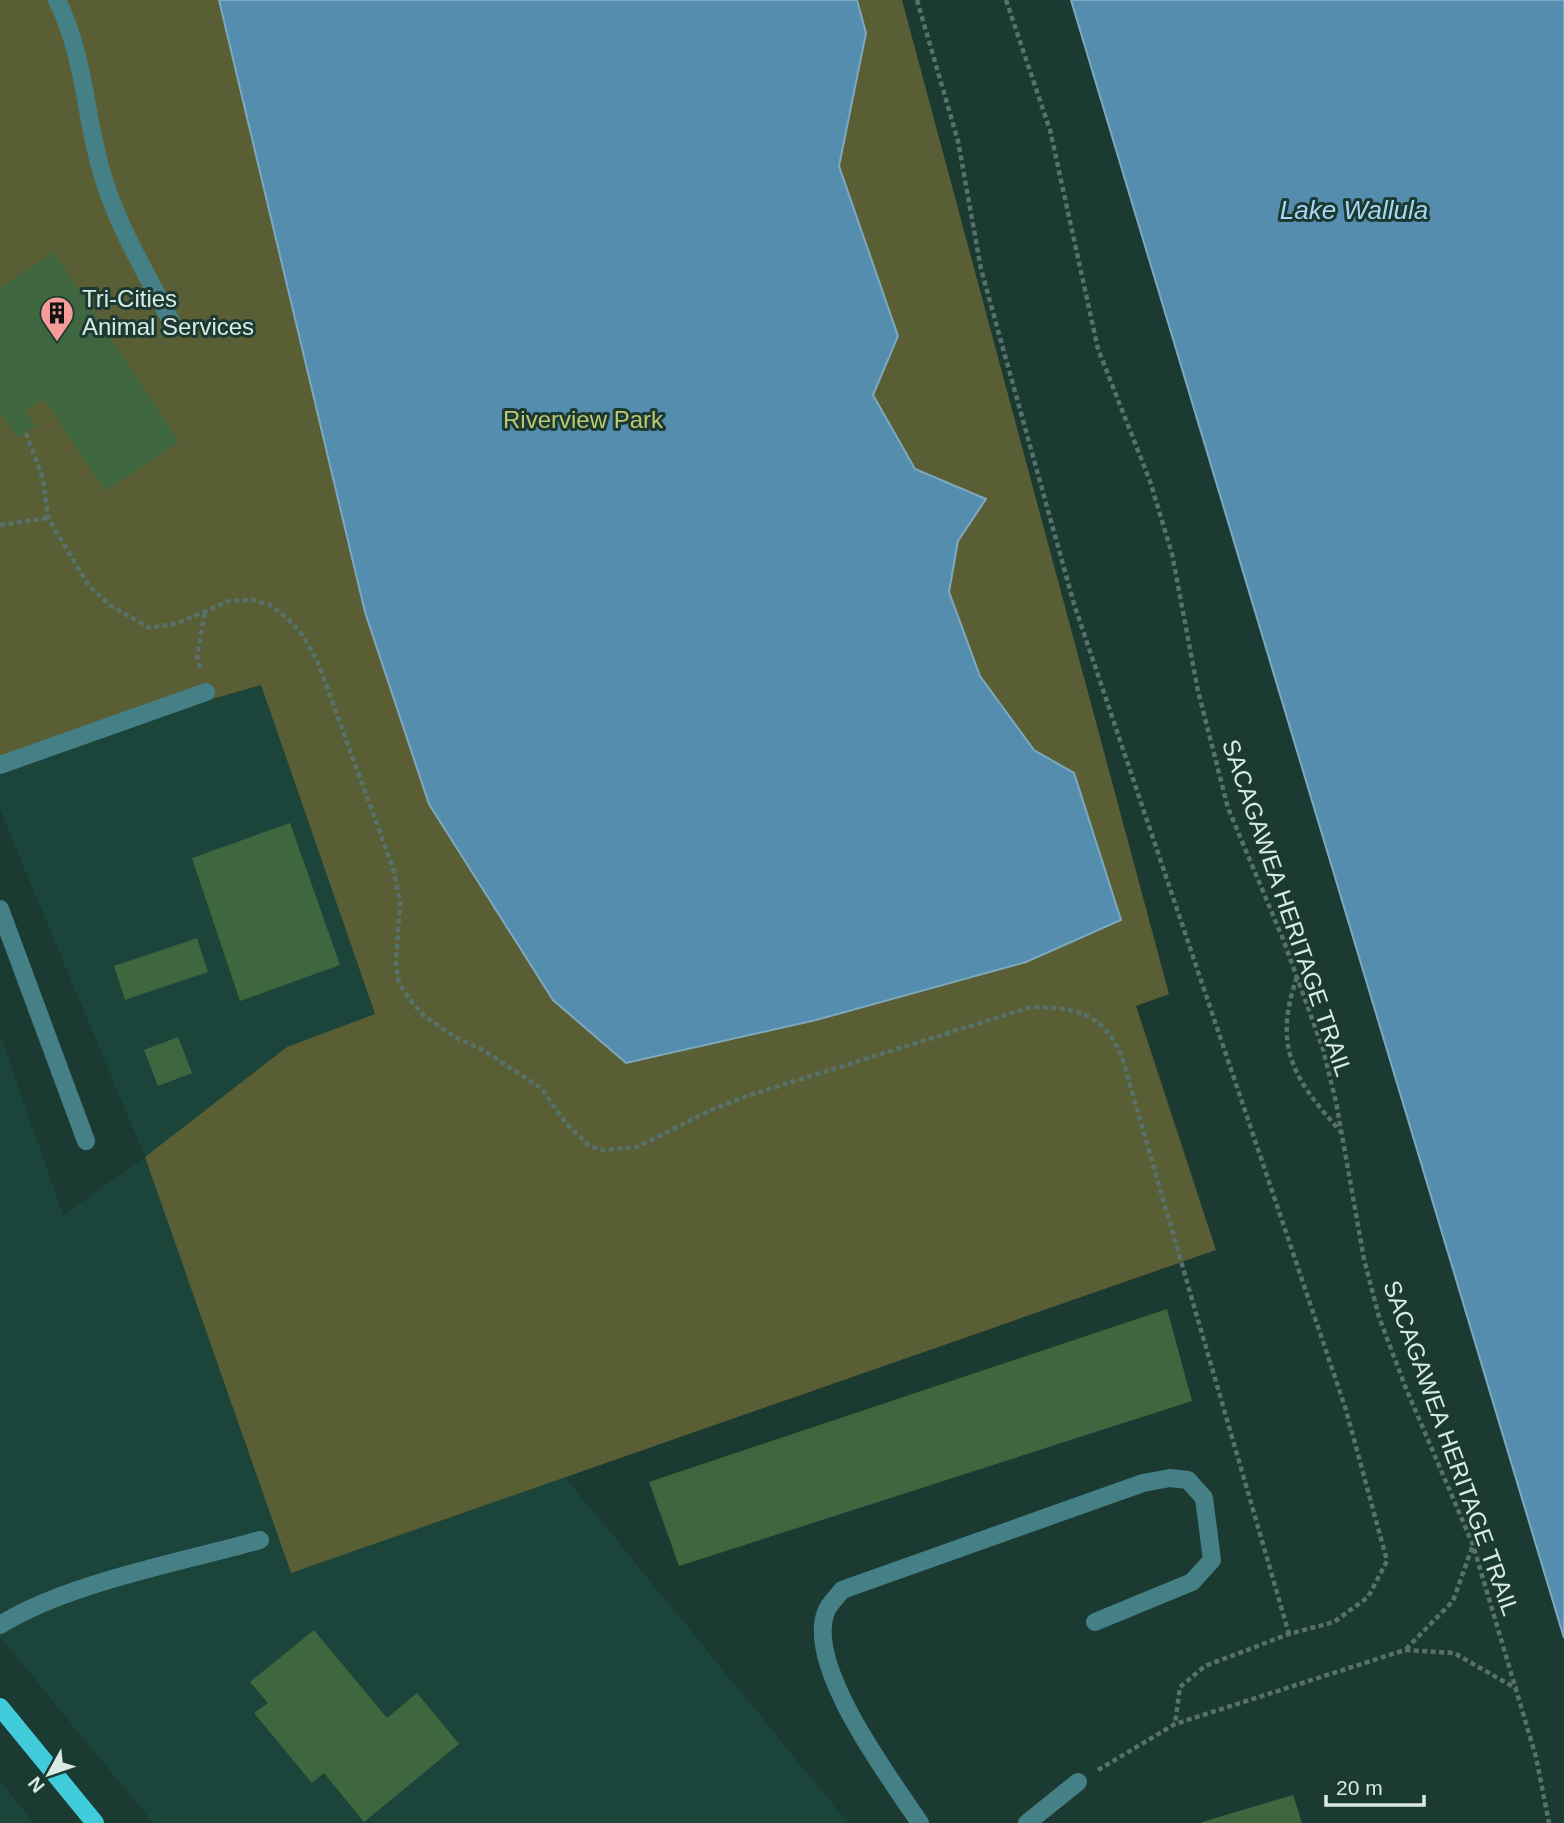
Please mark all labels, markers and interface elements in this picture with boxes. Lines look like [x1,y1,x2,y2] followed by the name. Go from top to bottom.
[1280,195,1428,225] water label: Lake Wallula
[82,285,254,340] place label: Tri-Cities Animal Services
[38,294,76,343] building icon: Tri-Cities Animal Services
[503,406,664,433] park label: Riverview Park
[1217,736,1358,1080] street label: SACAGAWEA HERITAGE TRAIL
[1378,1277,1525,1619] street label: SACAGAWEA HERITAGE TRAIL
[14,1739,84,1809] north arrow
[1326,1764,1424,1808] scale bar
[24,1773,49,1797] text: N
[1336,1776,1383,1799] text: 20 m

